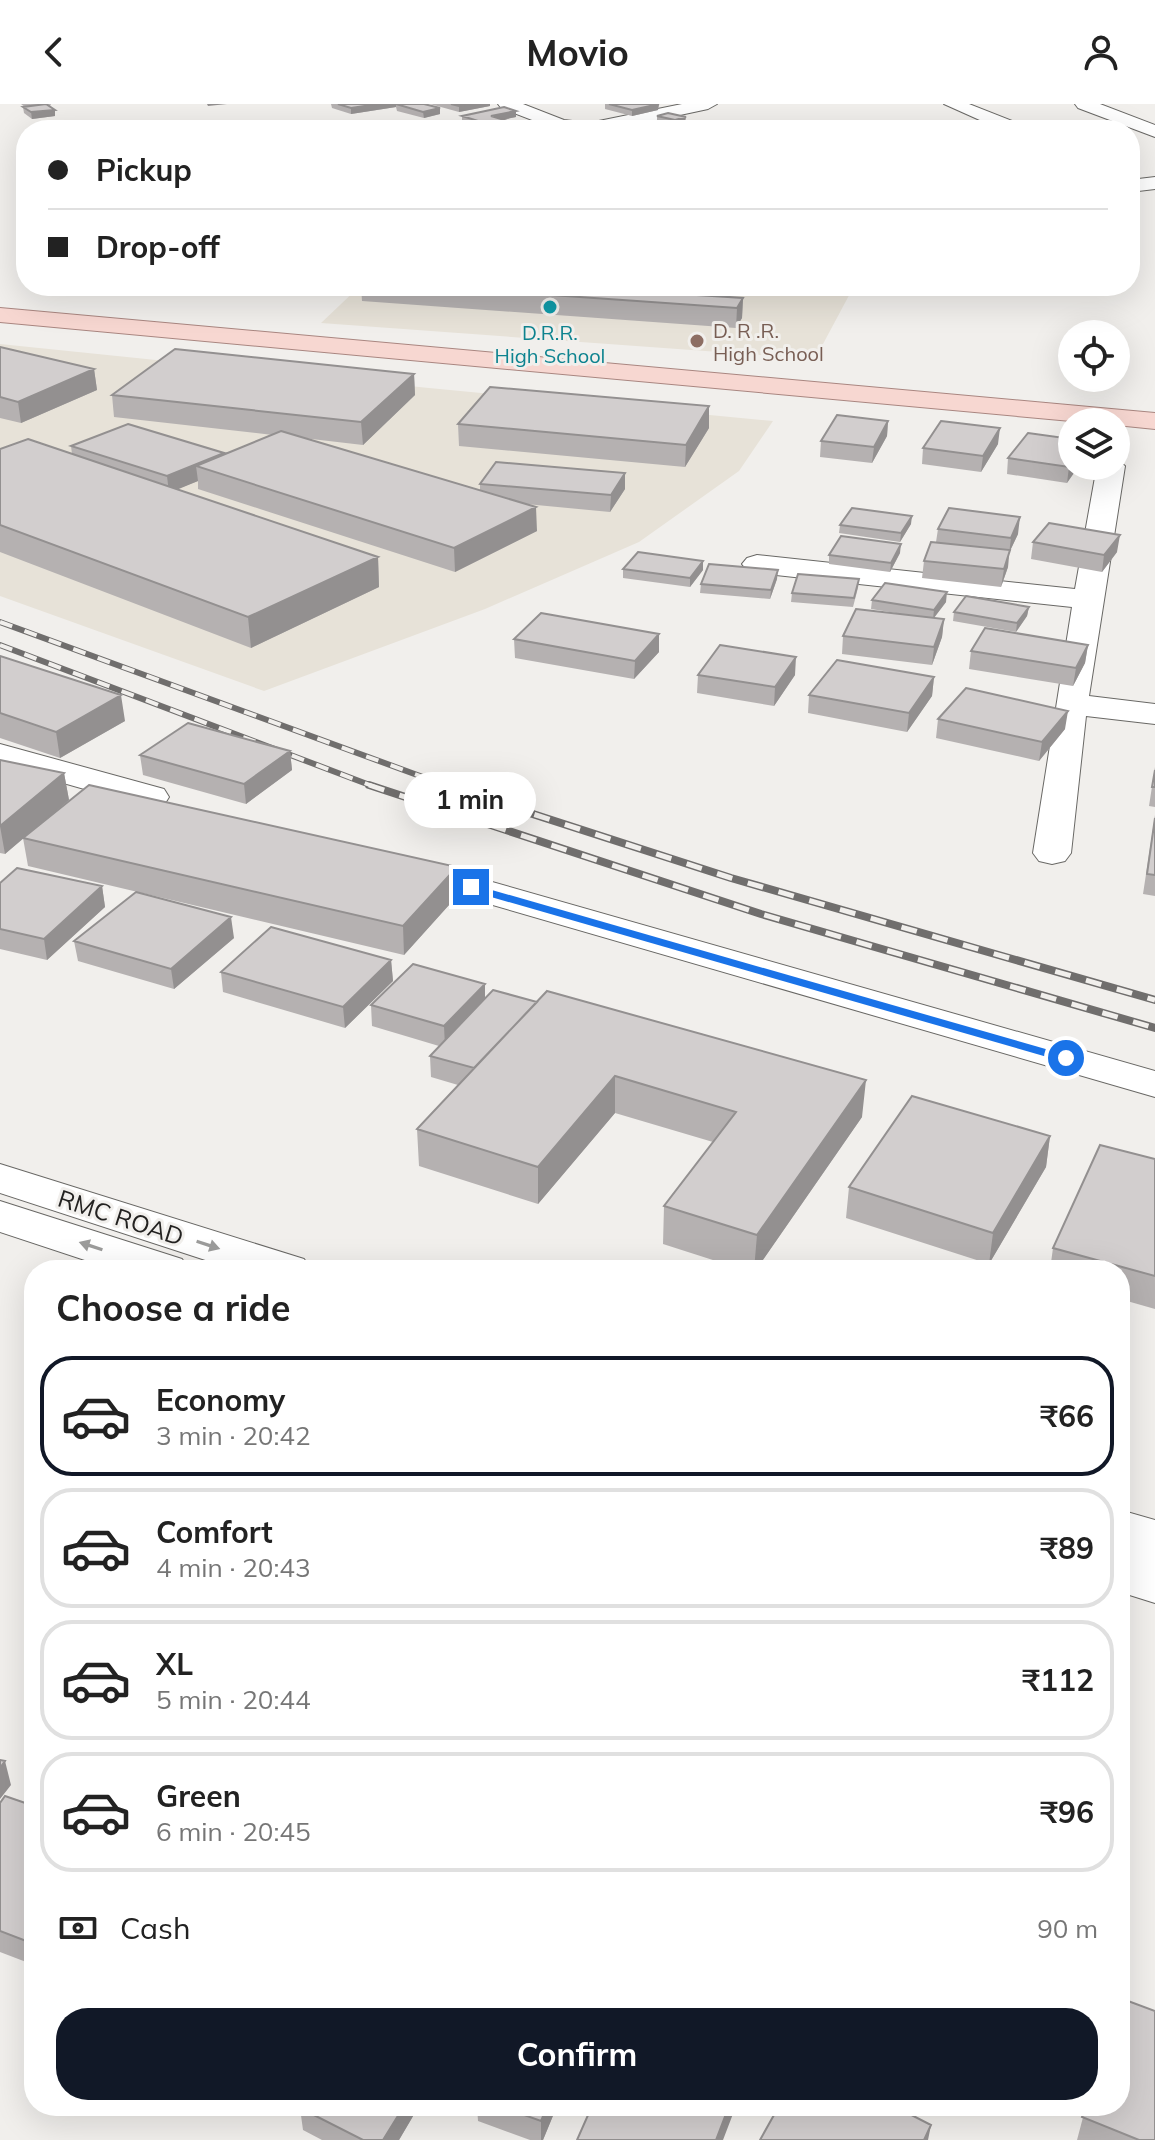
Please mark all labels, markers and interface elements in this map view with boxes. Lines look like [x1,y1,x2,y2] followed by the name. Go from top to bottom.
[32,30,76,74] icon: back
[526,30,629,75] text: Movio
[1079,30,1123,74] icon: person
[96,151,192,189] text: Pickup
[96,228,220,266] text: Drop-off
[541,298,559,316] marker: D.R.R. High School
[713,318,824,366] place label: D. R .R. High School
[495,320,605,368] place label: D.R.R. High School
[1058,320,1130,480] map controls
[1058,320,1130,392] button: locate
[688,332,706,350] marker: D. R .R. High School
[1058,408,1130,480] button: layers
[405,771,537,827] callout: 1 min
[436,783,504,816] text: 1 min
[453,869,489,905] route end
[1048,1040,1084,1076] route start
[54,1183,188,1251] street label: RMC ROAD
[79,1239,103,1252] one-way arrow
[196,1239,220,1251] one-way arrow
[56,1285,290,1330] text: Choose a ride
[60,1380,132,1452] icon: car
[156,1381,285,1419] text: Economy
[1040,1397,1094,1435] text: ₹66
[156,1419,311,1452] text: 3 min · 20:42
[60,1512,132,1584] icon: car
[156,1513,273,1551] text: Comfort
[1040,1529,1094,1567] text: ₹89
[156,1551,311,1584] text: 4 min · 20:43
[60,1644,132,1716] icon: car
[156,1645,193,1683] text: XL
[1022,1661,1094,1699] text: ₹112
[156,1683,311,1716] text: 5 min · 20:44
[60,1776,132,1848] icon: car
[156,1777,241,1815] text: Green
[1040,1793,1094,1831] text: ₹96
[156,1815,311,1848] text: 6 min · 20:45
[56,1906,100,1950] icon: cash
[120,1909,191,1947] text: Cash
[1037,1912,1098,1945] text: 90 m
[56,2008,1098,2100] button: Confirm

